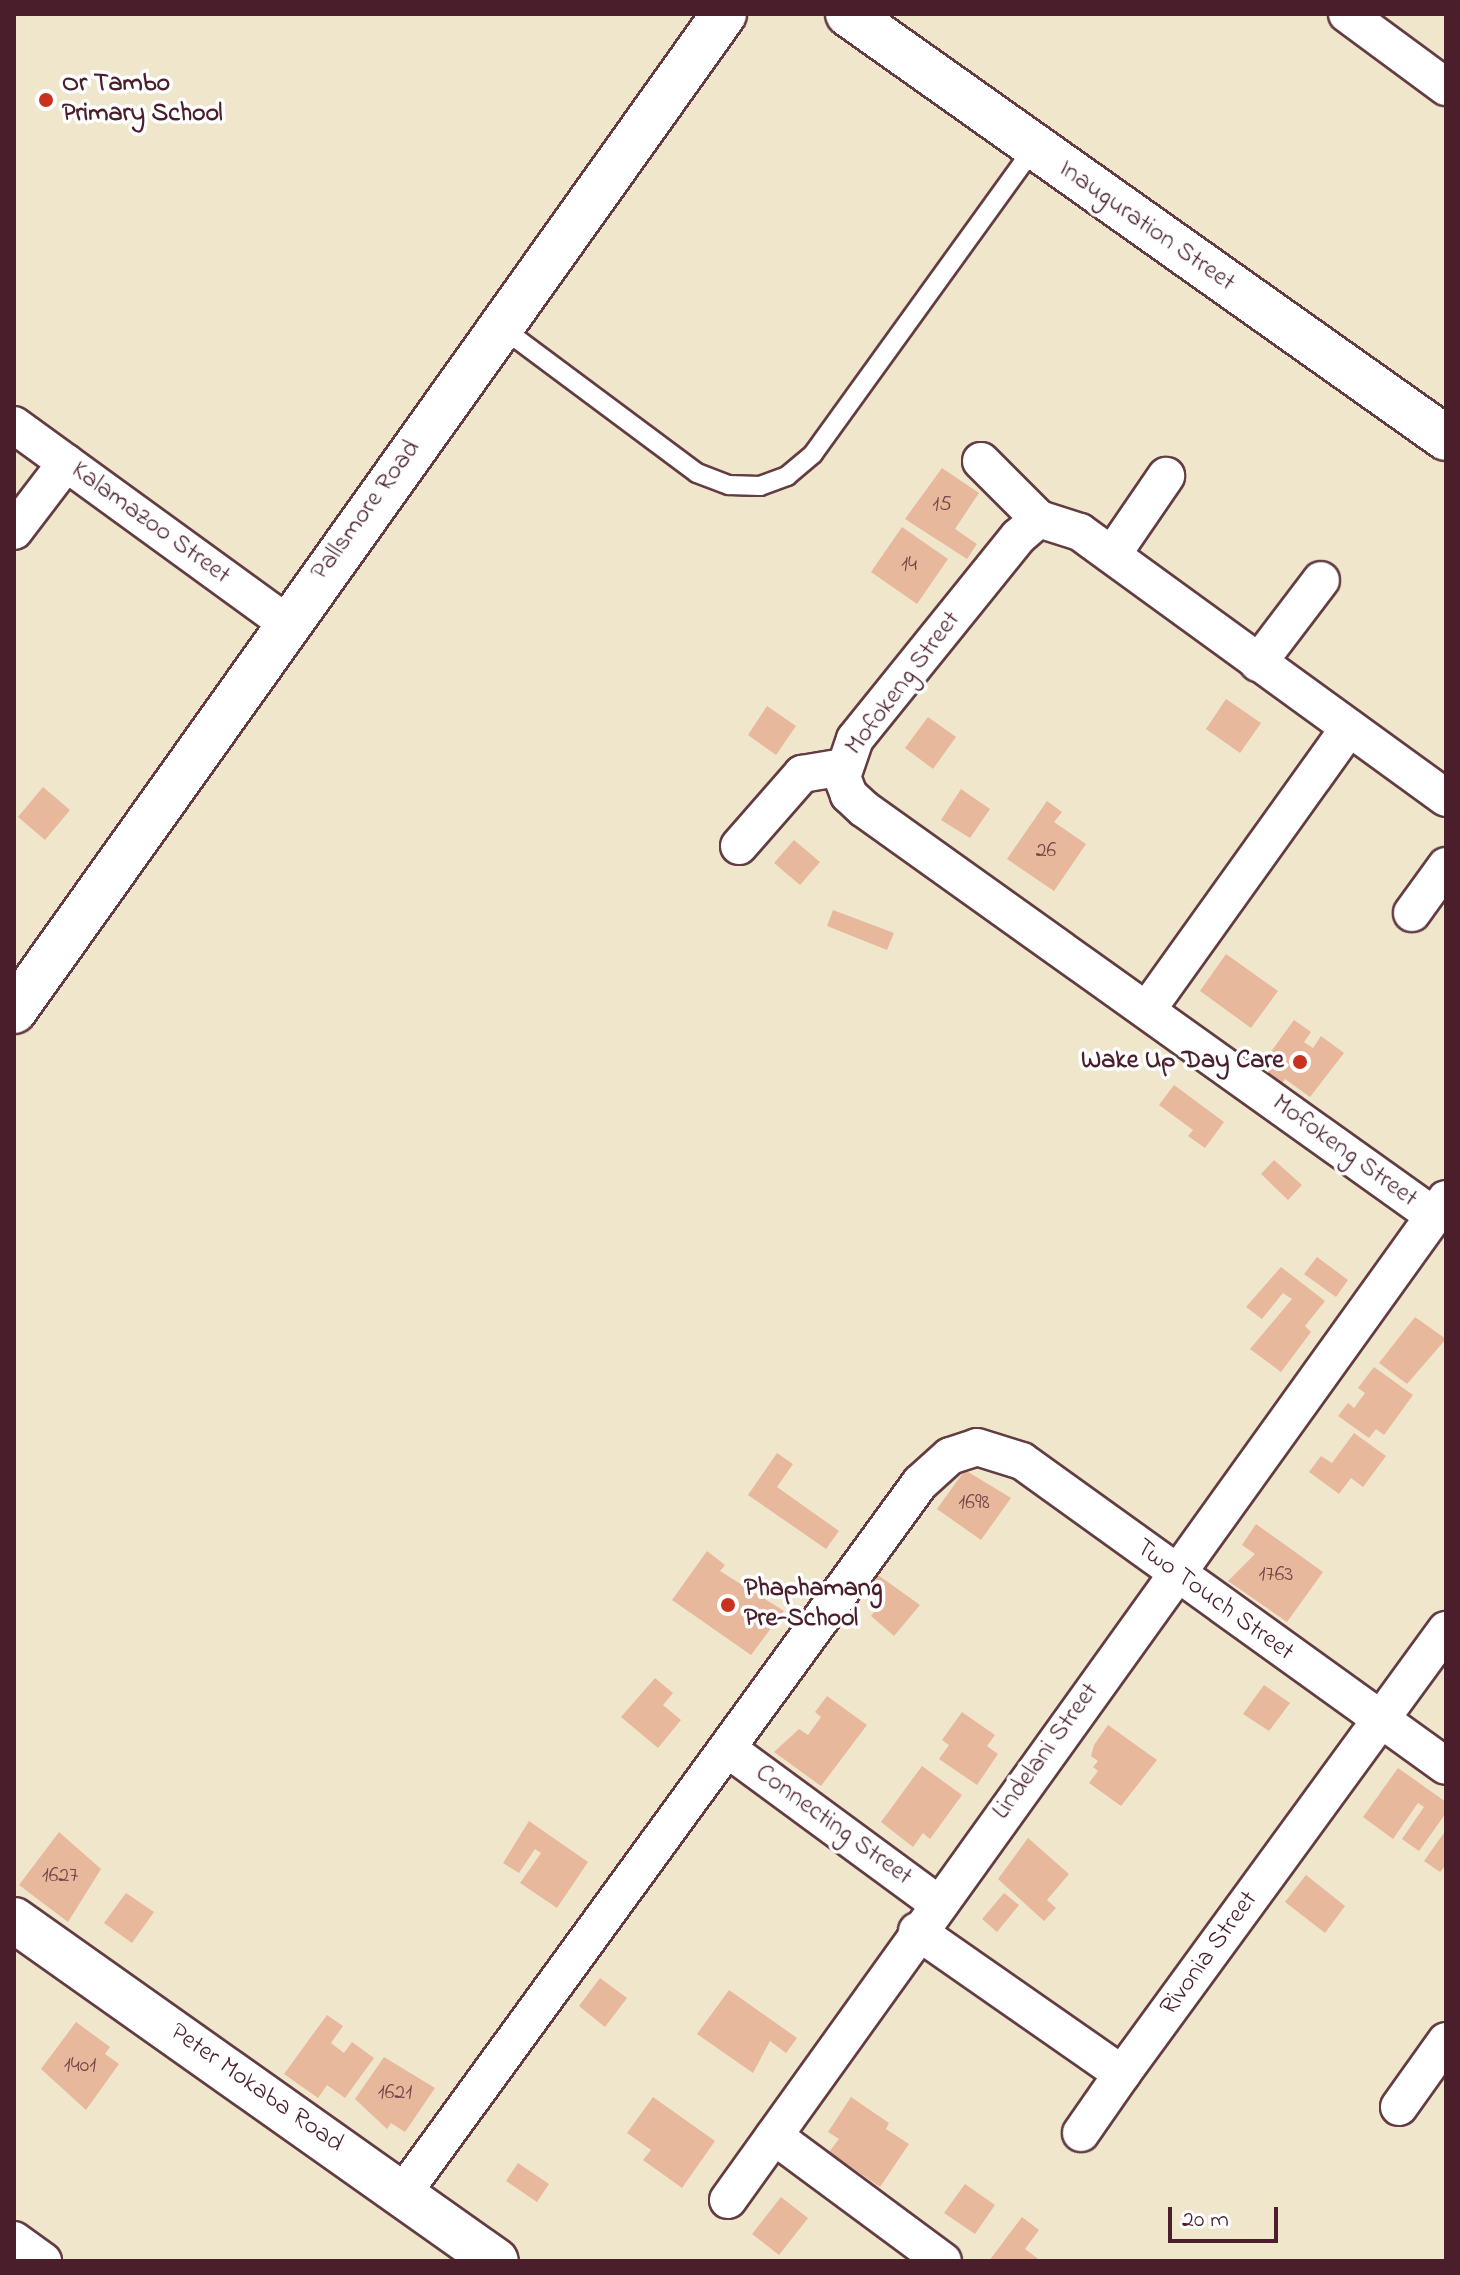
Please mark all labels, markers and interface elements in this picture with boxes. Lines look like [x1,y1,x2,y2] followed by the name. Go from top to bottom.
[62,69,223,130] place label: Or Tambo Primary School
[37,91,55,109] marker: Or Tambo Primary School
[1052,155,1240,299] street label: Inauguration Street
[306,435,428,587] street label: Pallsmore Road
[64,456,236,592] street label: Kalamazoo Street
[932,493,952,519] house number: 15
[901,553,917,579] house number: 14
[840,606,968,762] street label: Mofokeng Street
[1036,839,1056,865] house number: 26
[1081,1046,1284,1078] place label: Wake Up Day Care
[1291,1053,1309,1071] marker: Wake Up Day Care
[1265,1089,1423,1215] street label: Mofokeng Street
[958,1491,990,1517] house number: 1698
[1129,1533,1299,1669] street label: Two Touch Street
[1259,1563,1293,1589] house number: 1763
[744,1574,882,1636] place label: Phaphamang Pre-School
[719,1596,737,1614] marker: Phaphamang Pre-School
[987,1678,1107,1826] street label: Lindelani Street
[748,1759,918,1893] street label: Connecting Street
[42,1864,78,1890] house number: 1627
[1154,1886,1266,2022] street label: Rivonia Street
[163,2017,349,2161] street label: Peter Mokaba Road
[64,2054,96,2080] house number: 1401
[378,2081,412,2107] house number: 1621
[1172,2191,1282,2241] scale bar
[1182,2203,1229,2238] text: 20 m

